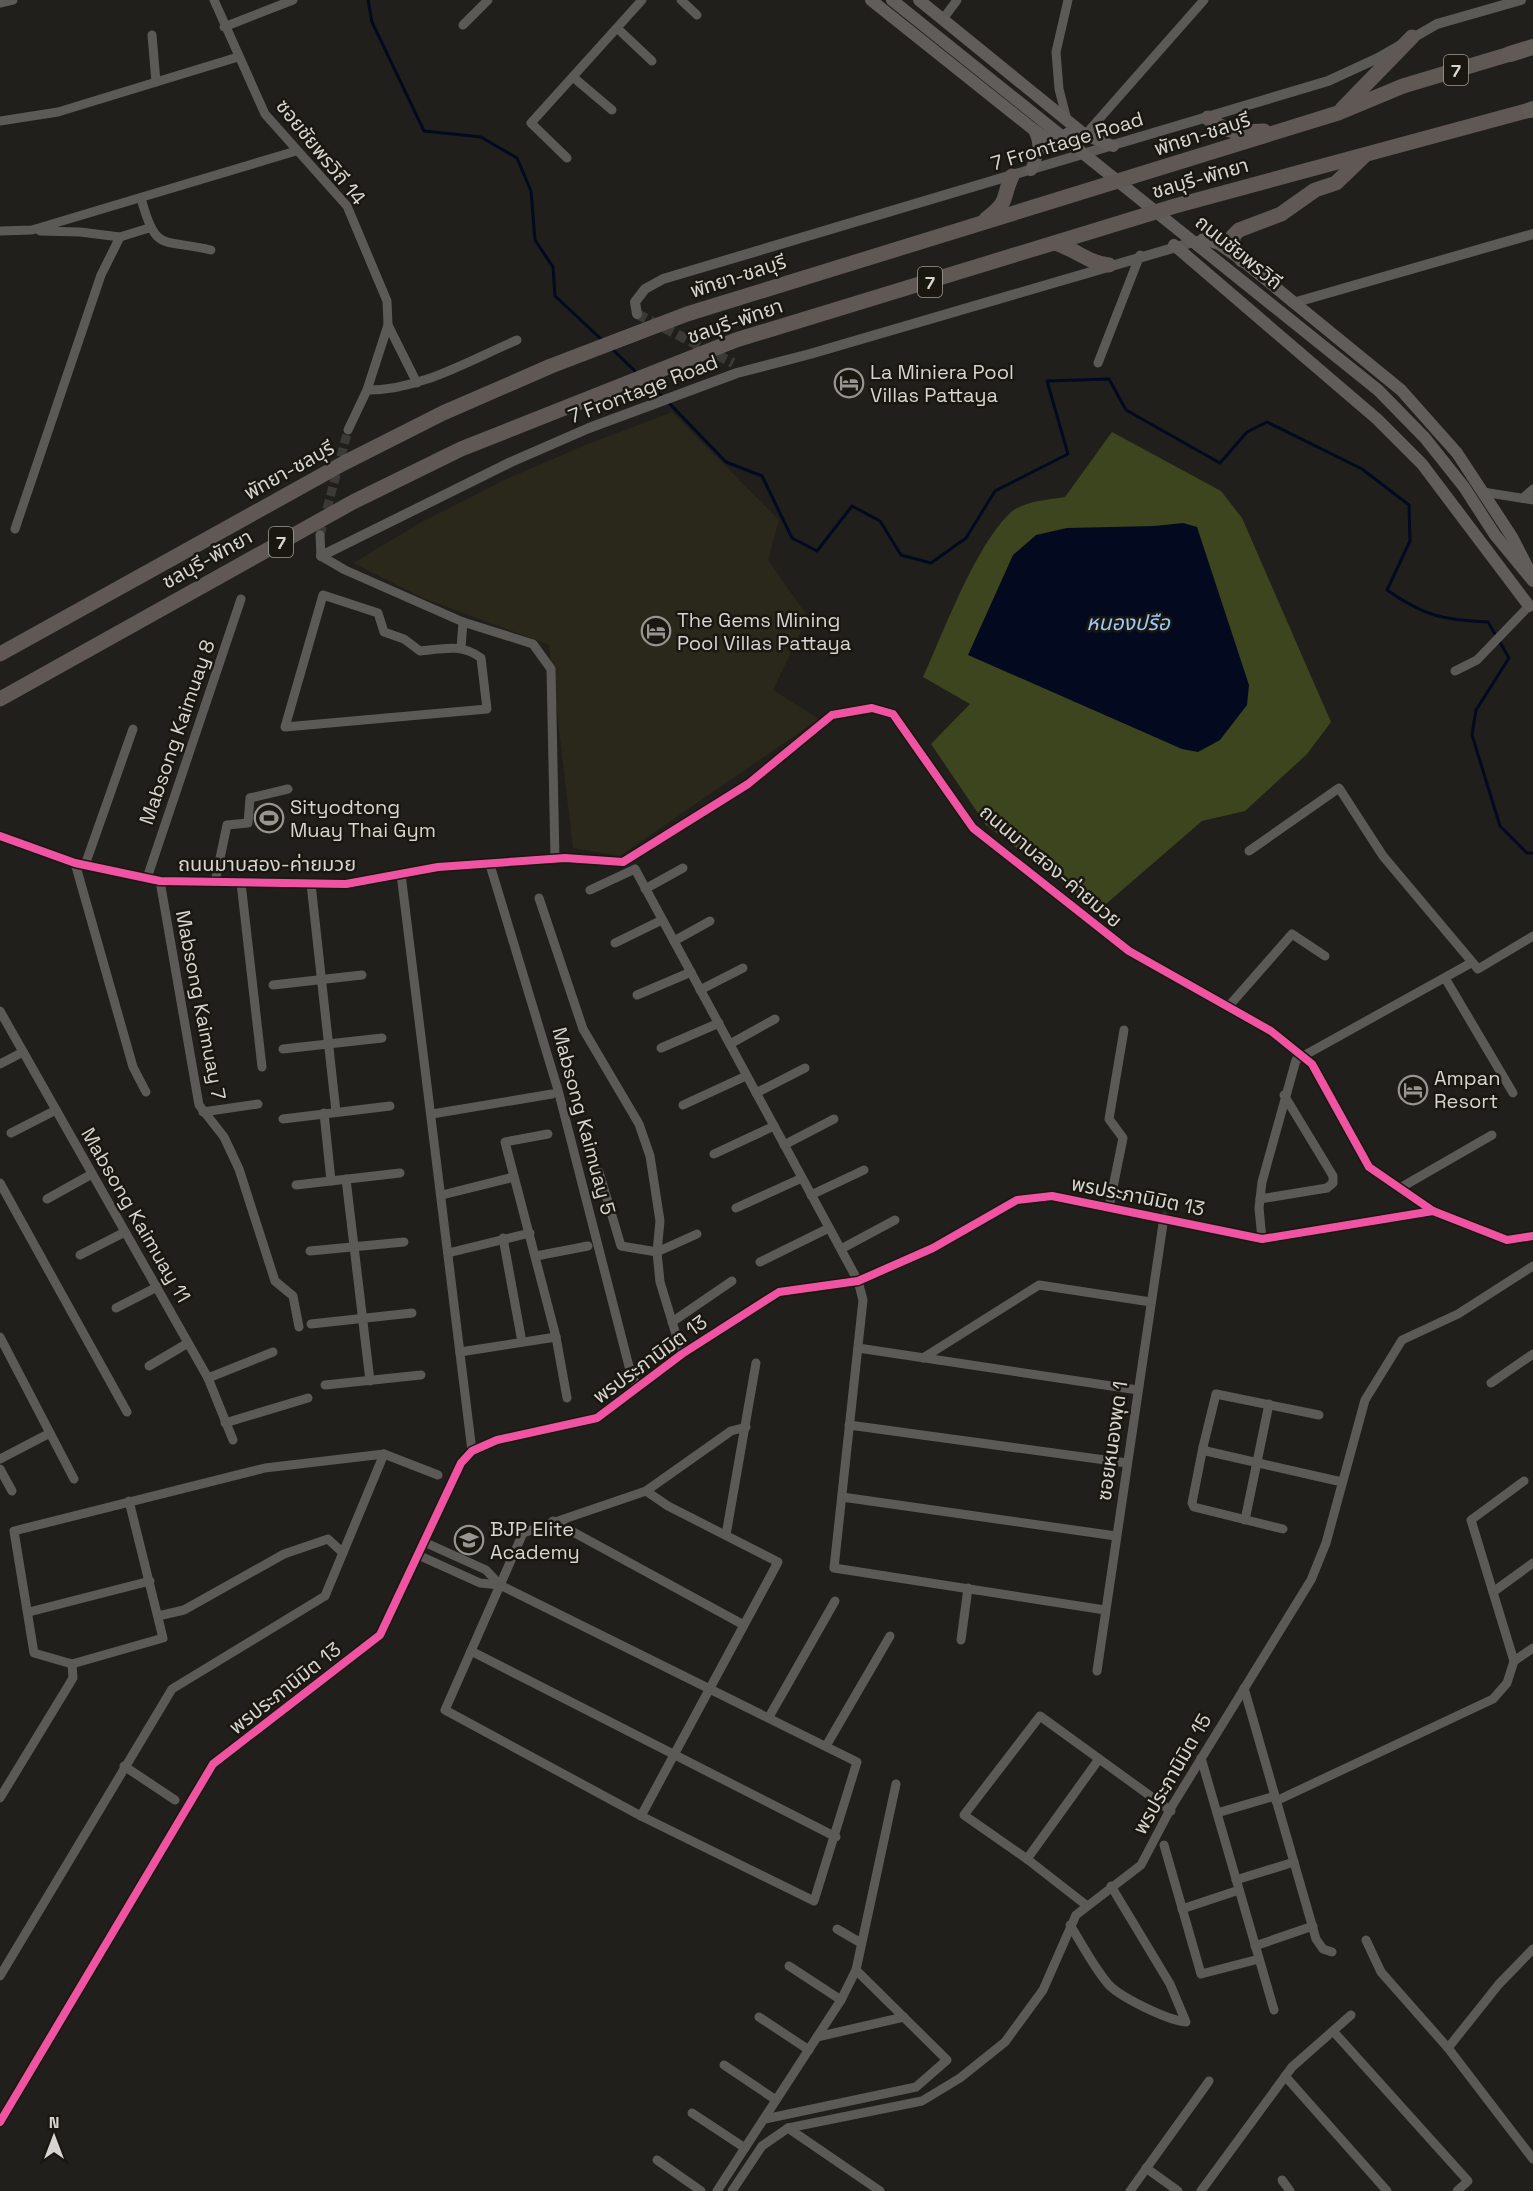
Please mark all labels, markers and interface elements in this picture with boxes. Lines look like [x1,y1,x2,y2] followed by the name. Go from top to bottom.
[1444,55,1468,85] road number: 7
[270,94,372,210] street label: ซอยชัยพรวิถี 14
[988,105,1146,177] street label: 7 Frontage Road
[1151,106,1253,162] street label: พัทยา-ชลบุรี
[1149,152,1251,204] street label: ชลบุรี-พัทยา
[1190,209,1288,295] street label: ถนนชัยพรวิถี
[687,248,789,304] street label: พัทยา-ชลบุรี
[918,267,942,297] road number: 7
[684,293,786,349] street label: ชลบุรี-พัทยา
[565,349,721,429] street label: 7 Frontage Road
[870,359,1014,408] place label: La Miniera Pool Villas Pattaya
[833,367,865,399] hotel icon: La Miniera Pool Villas Pattaya
[239,435,339,505] street label: พัทยา-ชลบุรี
[157,524,257,594] street label: ชลบุรี-พัทยา
[269,527,293,557] road number: 7
[677,607,851,656] place label: The Gems Mining Pool Villas Pattaya
[1086,609,1171,636] water label: หนองปรือ
[640,615,672,647] hotel icon: The Gems Mining Pool Villas Pattaya
[133,636,221,828] street label: Mabsong Kaimuay 8
[290,794,436,843] place label: Sityodtong Muay Thai Gym
[974,799,1128,933] street label: ถนนมาบสอง-ค่ายมวย
[253,802,285,834] sports icon: Sityodtong Muay Thai Gym
[178,851,356,877] street label: ถนนมาบสอง-ค่ายมวย
[170,908,232,1102] street label: Mabsong Kaimuay 7
[546,1024,622,1218] street label: Mabsong Kaimuay 5
[1434,1065,1500,1114] place label: Ampan Resort
[1397,1074,1429,1106] hotel icon: Ampan Resort
[75,1123,197,1307] street label: Mabsong Kaimuay 11
[1069,1170,1207,1222] street label: พรประภานิมิต 13
[588,1309,712,1409] street label: พรประภานิมิต 13
[1091,1380,1133,1502] street label: ซอยหนองพุด 1
[490,1516,580,1565] place label: BJP Elite Academy
[453,1524,485,1556] school or university icon: BJP Elite Academy
[224,1636,346,1740] street label: พรประภานิมิต 13
[1127,1709,1217,1839] street label: พรประภานิมิต 15
[24,2107,84,2167] north arrow
[49,2112,59,2133] text: N

